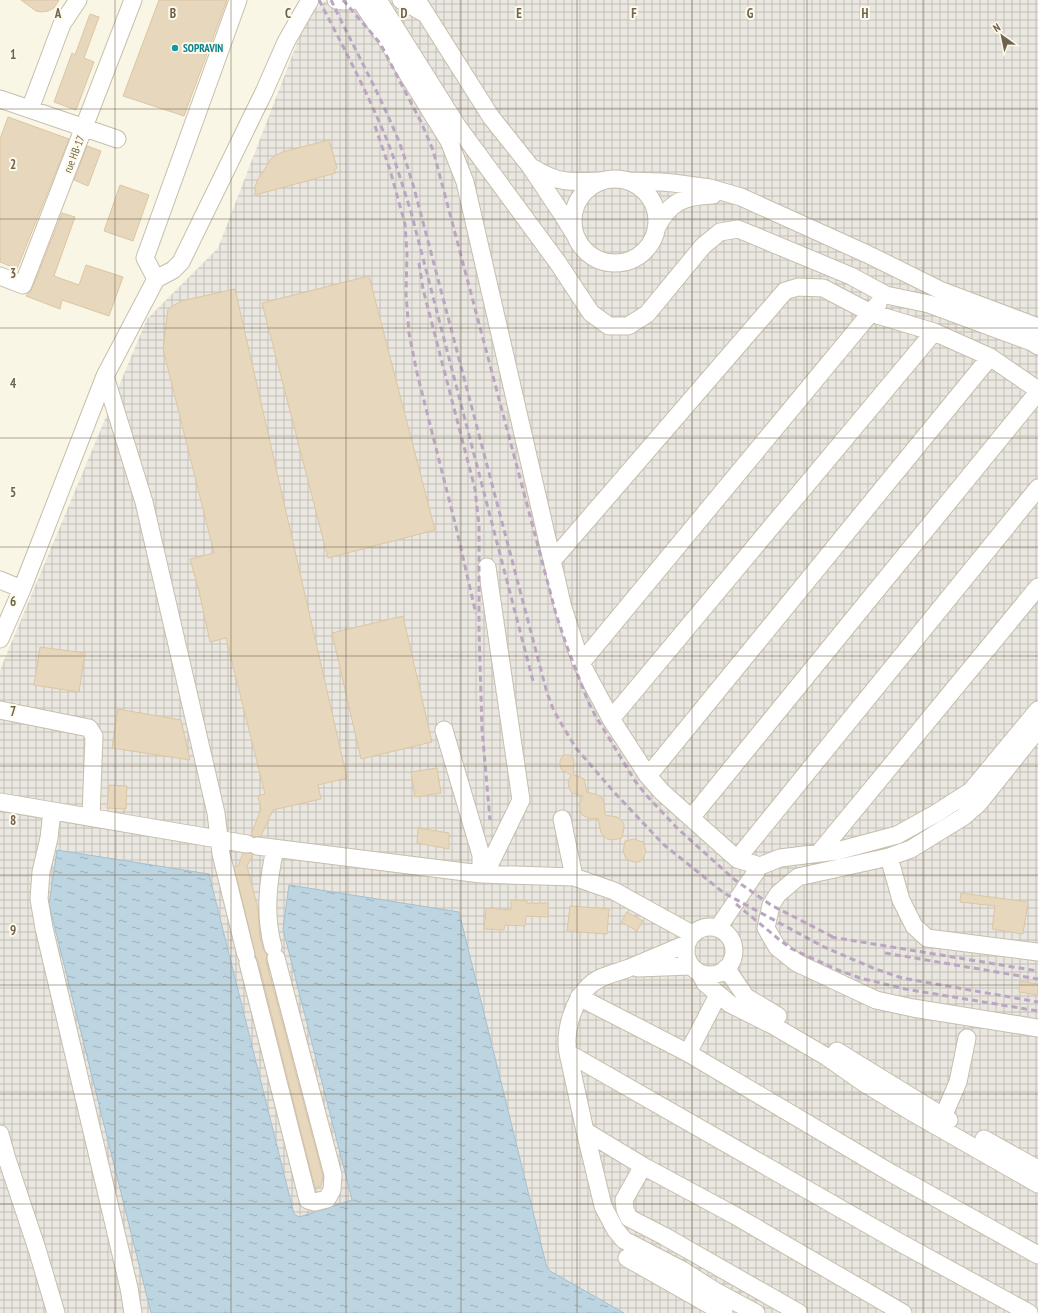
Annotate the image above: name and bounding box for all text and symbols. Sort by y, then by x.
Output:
text: A [54,5,62,22]
text: B [170,5,176,22]
text: C [285,5,291,22]
text: D [401,5,408,22]
text: E [516,5,522,22]
text: F [631,5,637,22]
text: G [747,5,754,22]
text: H [862,5,869,22]
north arrow [982,16,1022,56]
text: N [990,20,1003,35]
place label: SOPRAVIN [183,41,223,55]
marker: SOPRAVIN [170,43,180,53]
text: 1 [10,46,16,63]
street label: rue HB-17 [61,133,88,175]
text: 2 [10,156,16,173]
text: 3 [10,265,16,282]
text: 4 [10,375,17,392]
text: 5 [10,484,16,501]
text: 6 [10,593,16,610]
text: 7 [10,703,16,720]
text: 8 [10,812,16,829]
text: 9 [10,922,16,939]

